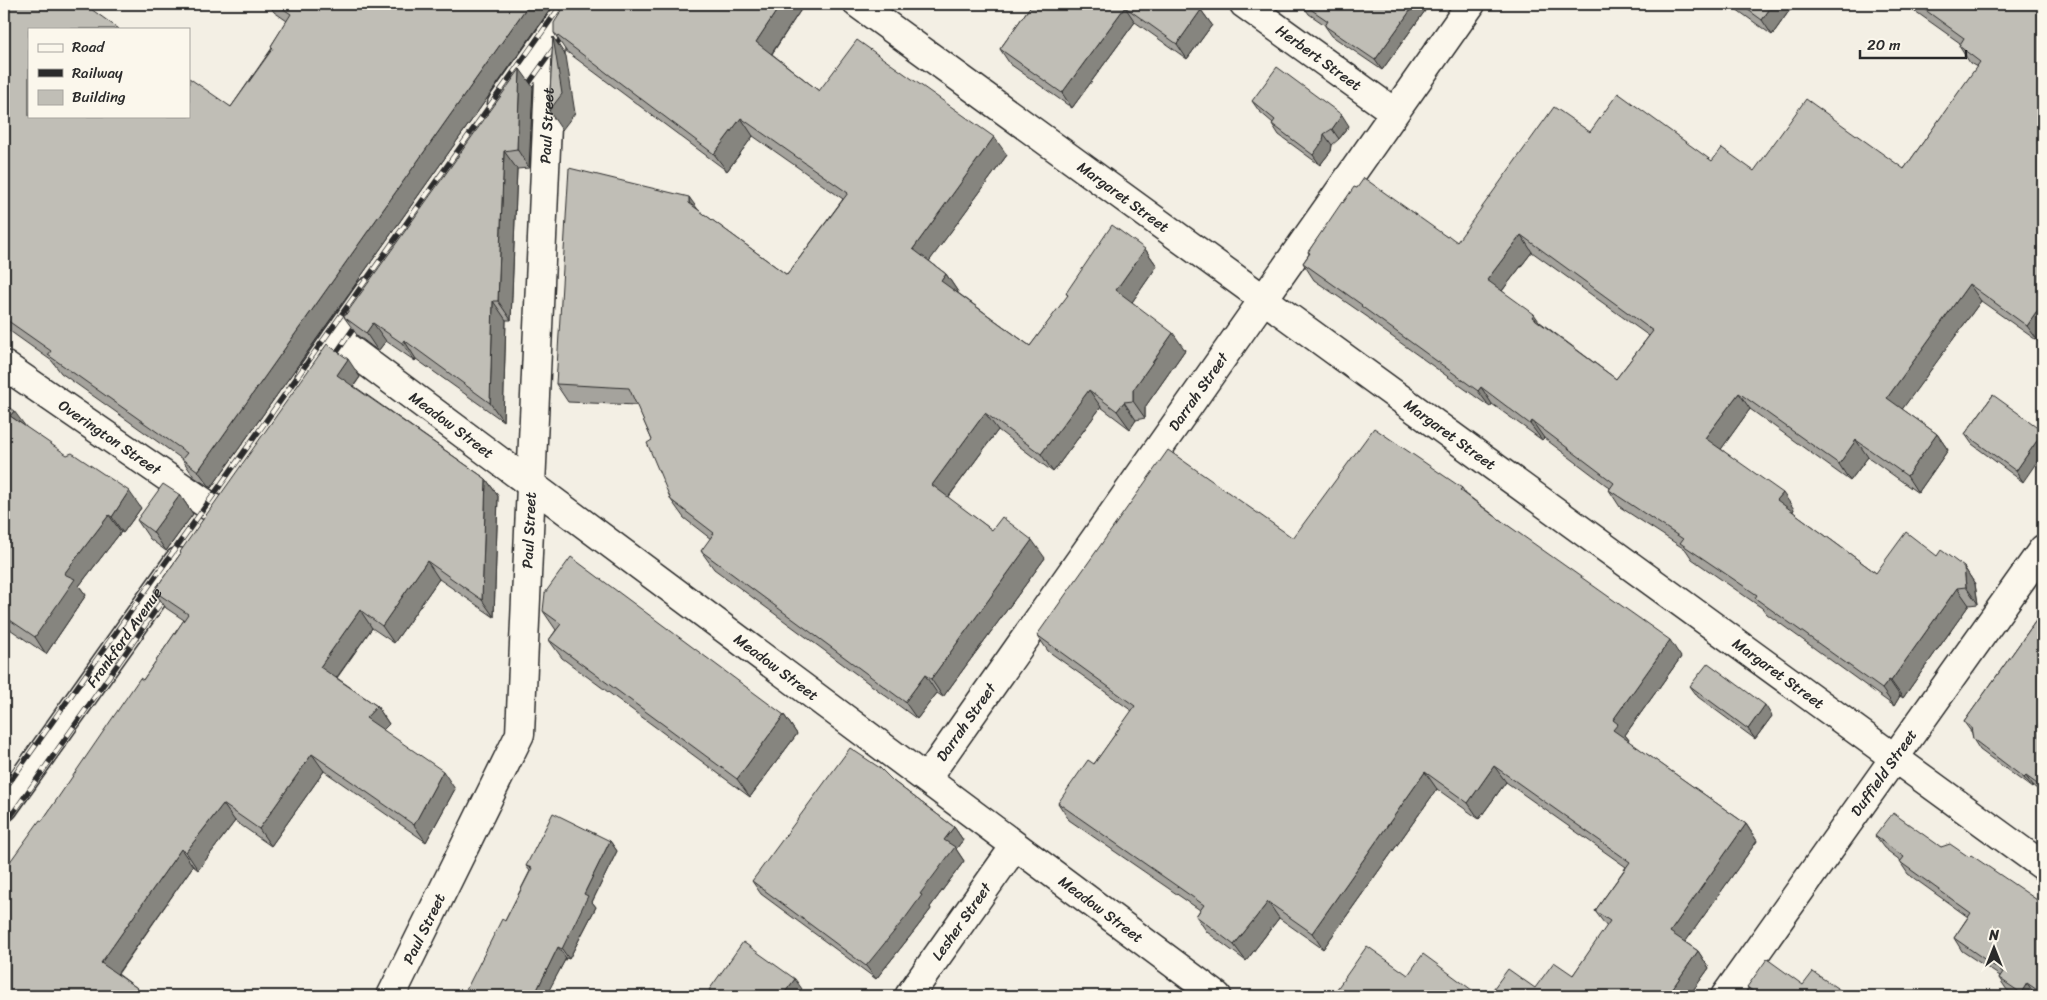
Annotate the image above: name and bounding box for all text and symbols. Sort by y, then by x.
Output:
street label: Herbert Street [1270,18,1368,98]
legend [28,28,190,118]
scale bar [1860,28,1966,60]
text: 20 m [1867,32,1901,58]
text: Road [72,34,105,60]
text: Railway [72,60,123,86]
text: Building [72,84,126,110]
street label: Paul Street [532,86,562,164]
street label: Margaret Street [1072,154,1175,240]
street label: Darrah Street [1162,346,1236,437]
street label: Meadow Street [403,385,500,466]
street label: Margaret Street [1398,392,1502,477]
street label: Overington Street [53,393,167,483]
street label: Paul Street [514,491,544,569]
street label: Frankford Avenue [80,582,169,693]
street label: Meadow Street [728,627,825,708]
street label: Margaret Street [1727,631,1830,716]
street label: Darrah Street [929,677,1004,767]
street label: Duffield Street [1844,723,1924,822]
street label: Meadow Street [1053,869,1149,950]
street label: Lesher Street [925,877,999,966]
street label: Paul Street [396,888,453,969]
north arrow [1970,922,2020,972]
text: N [1988,923,1999,948]

